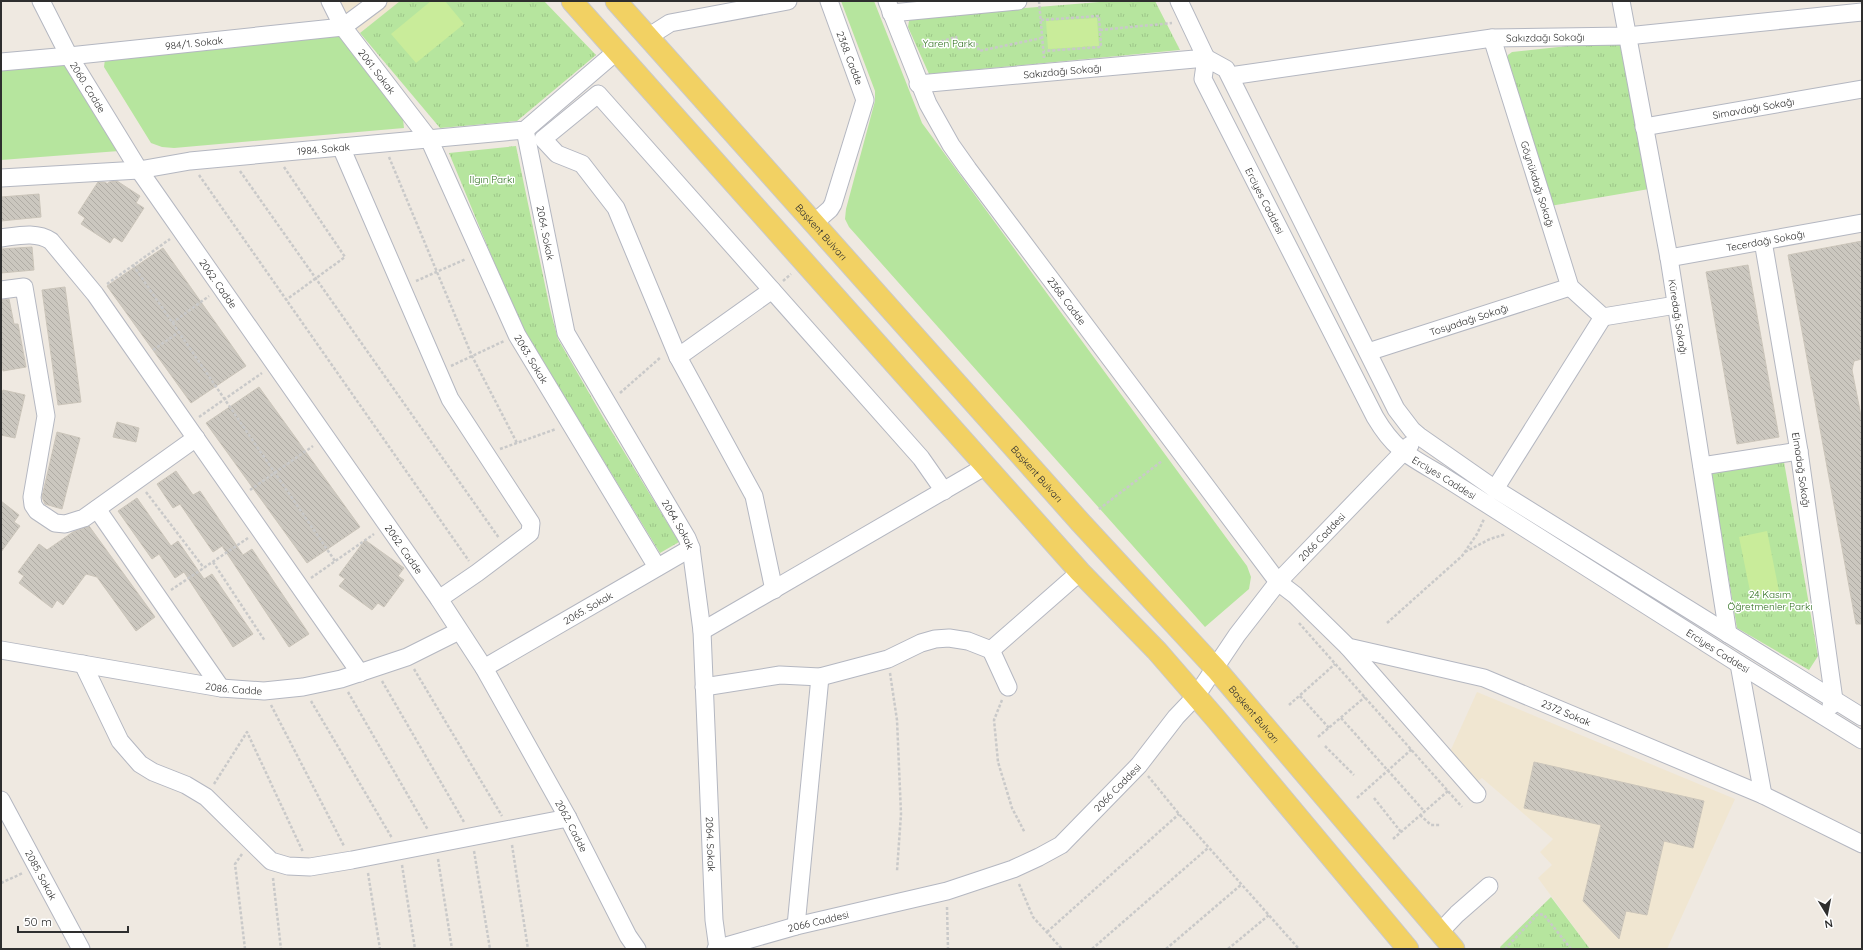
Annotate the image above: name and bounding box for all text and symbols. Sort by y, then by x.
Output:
street label: 2368. Cadde [833,29,866,87]
street label: Sakızdağı Sokağı [1506,31,1585,45]
street label: 984/1. Sokak [164,34,224,53]
park label: Yaren Parkı [923,37,975,50]
street label: 2061. Sokak [355,46,398,97]
street label: 2060. Cadde [67,59,108,115]
street label: Sakızdağı Sokağı [1023,61,1102,81]
street label: Simavdağı Sokağı [1712,95,1795,122]
street label: Göynükdağı Sokağı [1518,139,1557,229]
street label: 1984. Sokak [297,140,350,158]
street label: Erciyes Caddesi [1242,166,1287,236]
park label: Ilgın Parkı [470,173,514,186]
street label: Başkent Bulvarı [792,201,850,263]
street label: 2064. Sokak [533,205,557,261]
street label: Tecerdağı Sokağı [1725,228,1806,255]
street label: 2062. Cadde [196,257,240,311]
street label: 2368. Cadde [1044,275,1089,328]
street label: Küredağı Sokağı [1665,278,1690,356]
street label: Tosyadağı Sokağı [1428,301,1510,339]
street label: 2063. Sokak [511,332,551,386]
street label: Elmadağ Sokağı [1789,431,1813,508]
street label: Başkent Bulvarı [1008,443,1065,505]
street label: Erciyes Caddesi [1409,453,1478,502]
street label: 2064. Sokak [659,497,697,551]
street label: 2066 Caddesi [1296,510,1348,564]
street label: 2062. Cadde [382,522,426,577]
park label: 24 Kasım Öğretmenler Parkı [1728,588,1812,613]
street label: 2065. Sokak [561,589,615,628]
street label: Erciyes Caddesi [1684,626,1752,676]
street label: 2086. Cadde [204,679,263,698]
street label: Başkent Bulvarı [1226,683,1282,746]
street label: 2372 Sokak [1539,697,1593,729]
street label: 2066 Caddesi [1091,761,1144,815]
street label: 2062. Cadde [552,798,590,855]
street label: 2064. Sokak [703,816,718,872]
street label: 2085. Sokak [22,848,60,902]
north arrow [1807,894,1847,934]
scale bar [18,908,128,934]
street label: 2066 Caddesi [786,908,850,935]
text: 50 m [24,914,52,929]
text: N [1824,916,1834,931]

